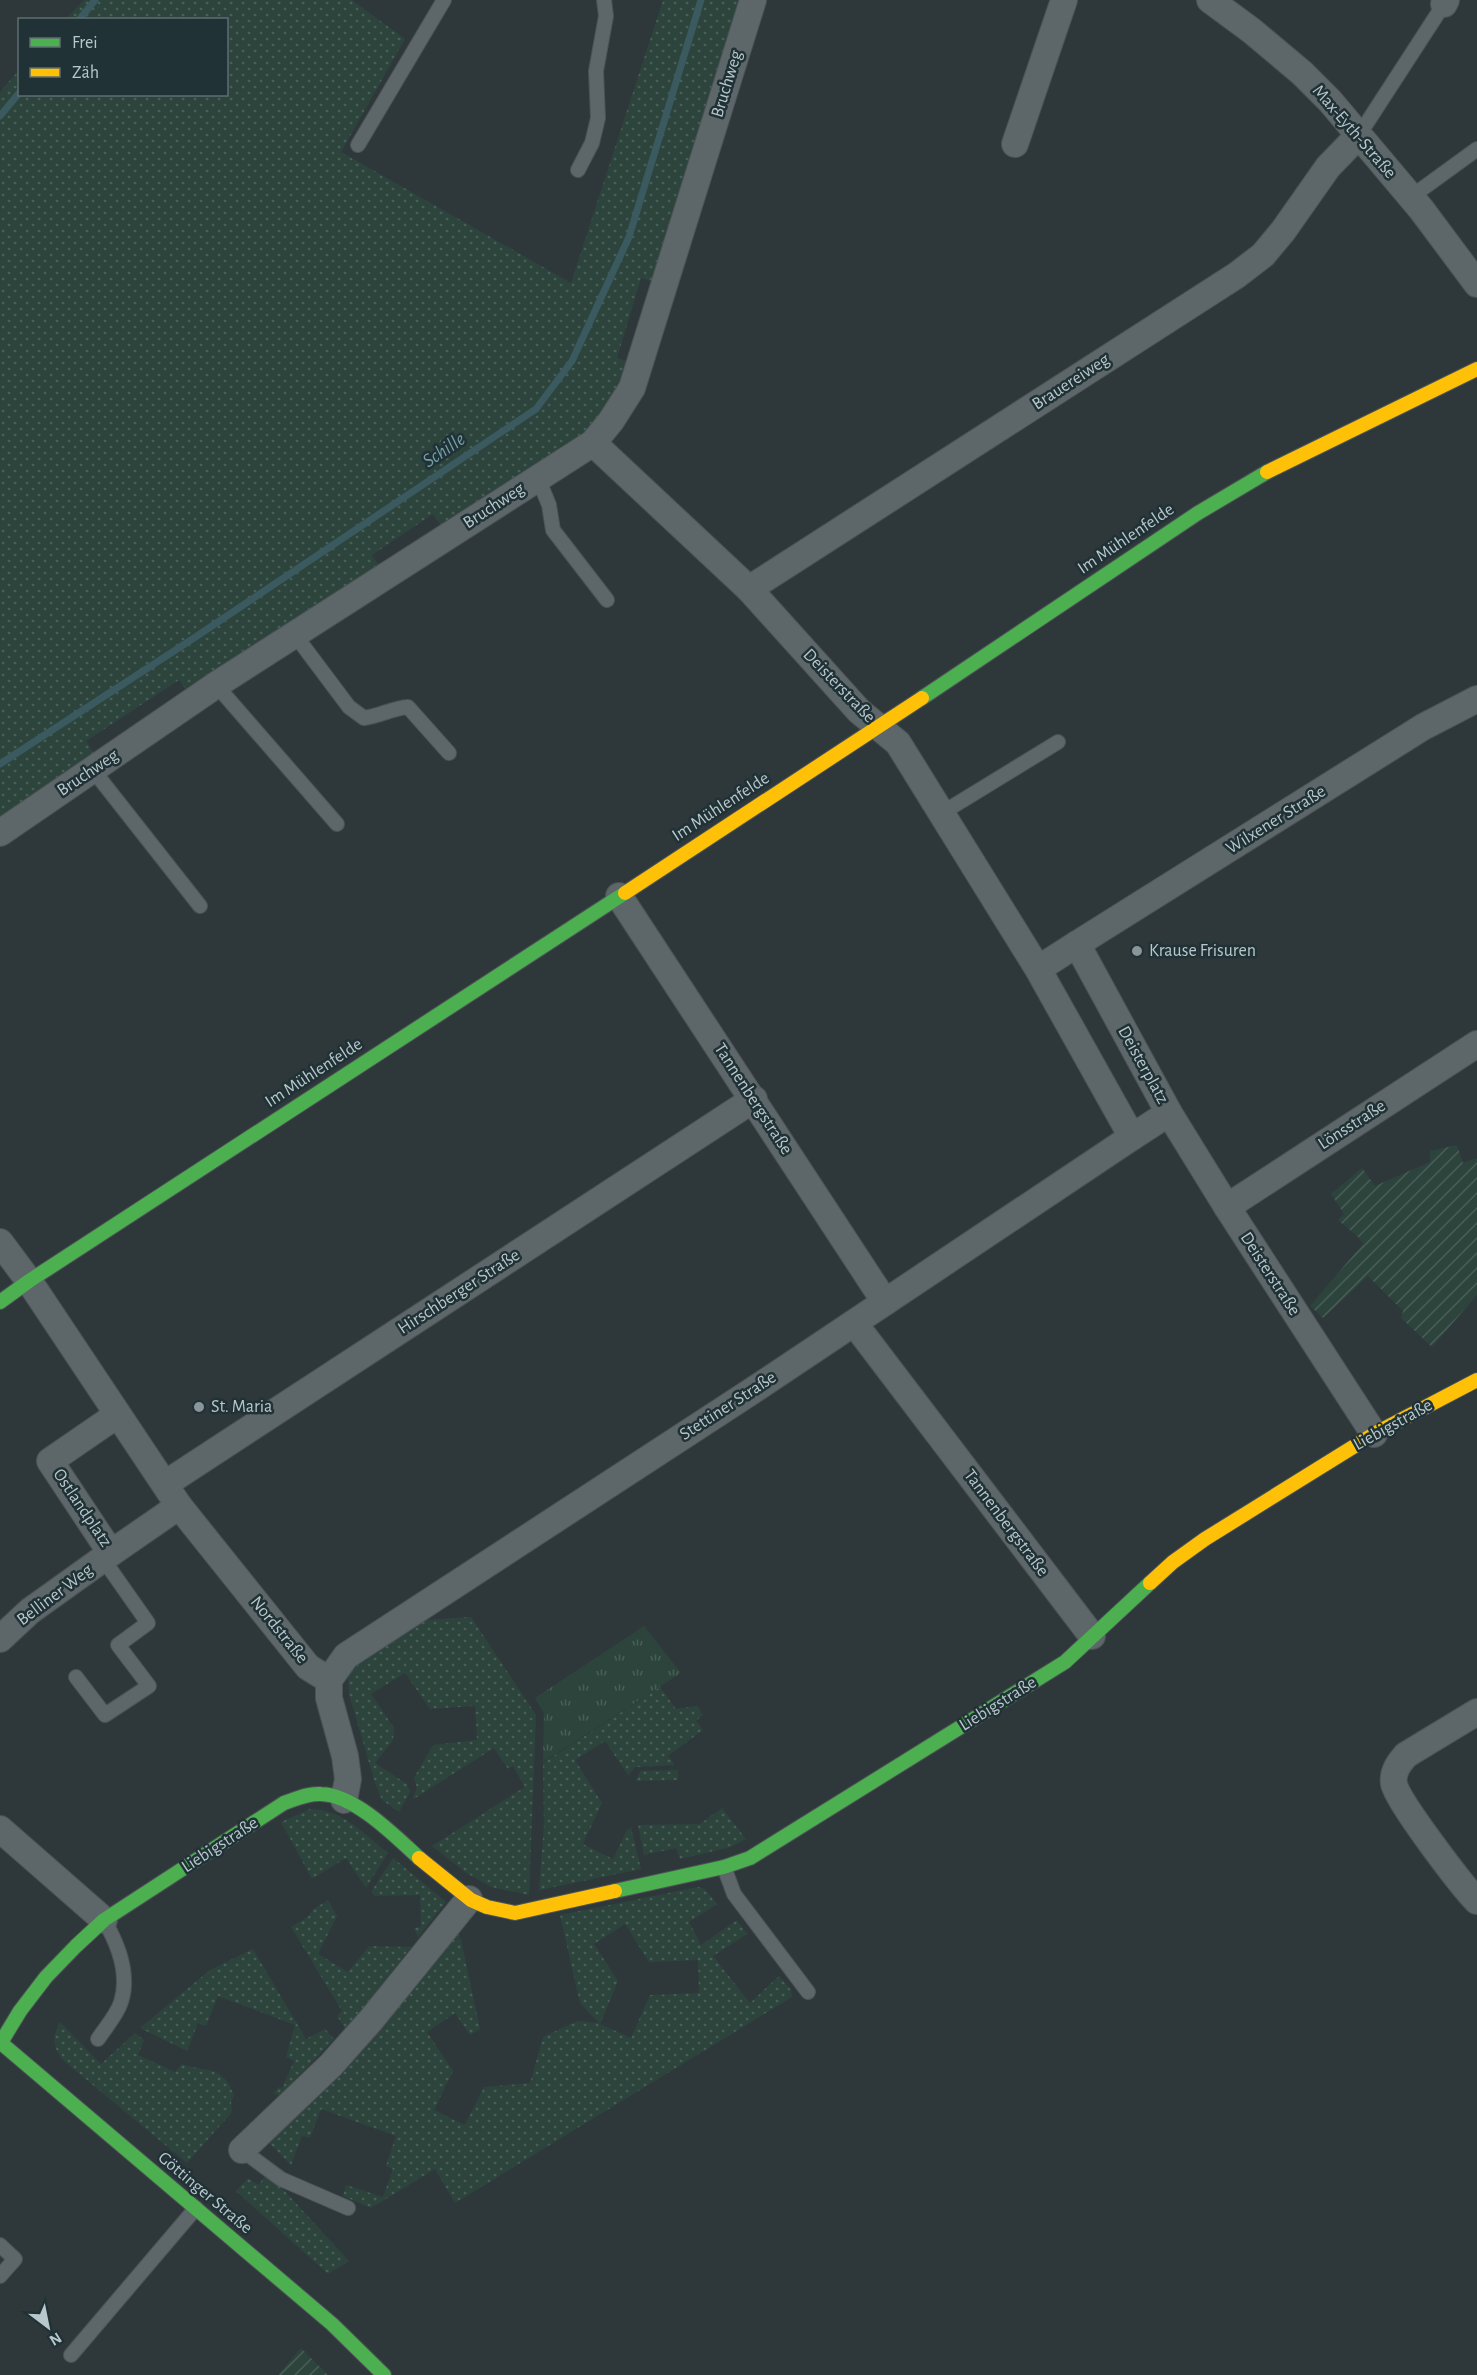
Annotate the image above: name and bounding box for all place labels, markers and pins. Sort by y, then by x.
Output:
place label: Krause Frisuren [1149,942,1256,960]
marker: Krause Frisuren [1130,944,1144,958]
place label: St. Maria [211,1398,272,1416]
marker: St. Maria [192,1400,206,1414]

